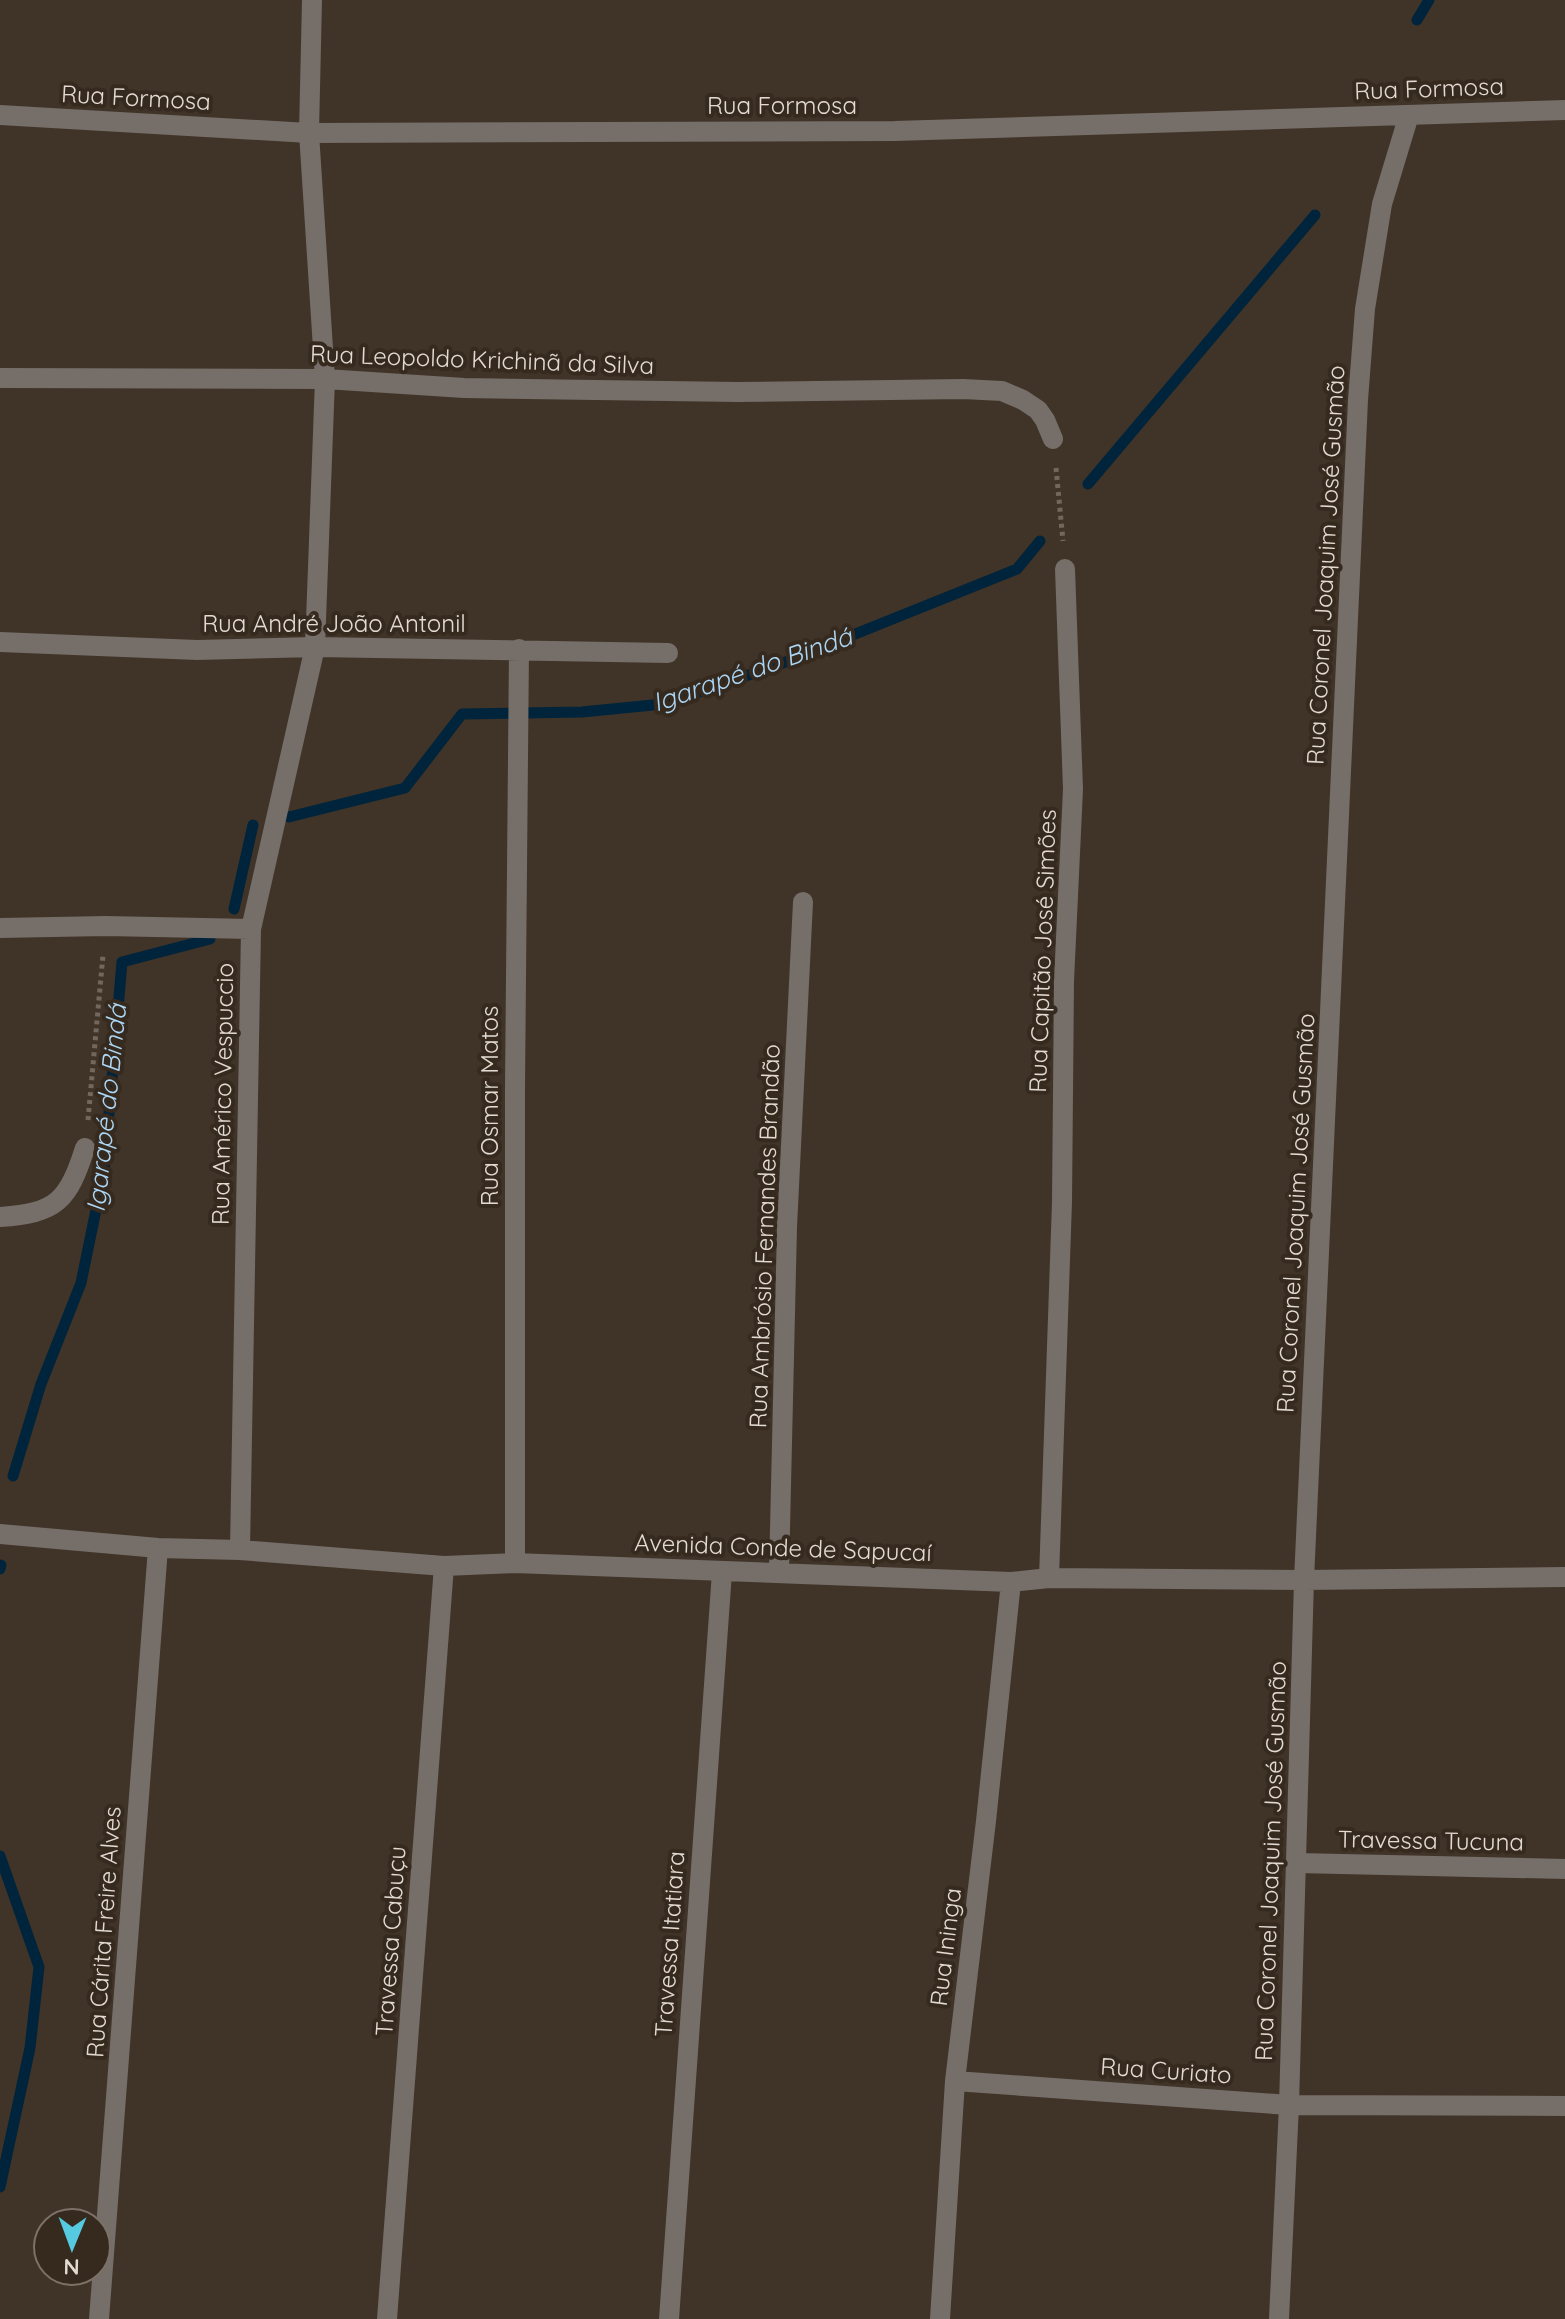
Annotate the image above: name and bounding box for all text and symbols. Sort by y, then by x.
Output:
street label: Rua Formosa [1354,70,1504,106]
street label: Rua Formosa [60,78,212,116]
street label: Rua Formosa [707,90,857,120]
street label: Rua Leopoldo Krichinã da Silva [309,338,655,380]
street label: Rua Coronel Joaquim José Gusmão [1300,364,1350,766]
street label: Rua André João Antonil [202,608,466,638]
water label: Igarapé do Bindá [648,619,857,719]
street label: Rua Capitão José Simões [1022,809,1062,1093]
street label: Rua Américo Vespuccio [205,963,239,1225]
water label: Igarapé do Bindá [79,1001,133,1214]
street label: Rua Osmar Matos [474,1006,504,1206]
street label: Rua Coronel Joaquim José Gusmão [1270,1012,1320,1414]
street label: Rua Ambrósio Fernandes Brandão [742,1043,786,1429]
street label: Avenida Conde de Sapucaí [634,1527,933,1567]
street label: Rua Coronel Joaquim José Gusmão [1248,1661,1292,2061]
street label: Rua Cárita Freire Alves [79,1805,127,2059]
street label: Travessa Tucuna [1338,1823,1524,1857]
street label: Travessa Cabuçu [368,1845,412,2037]
street label: Travessa Itatiara [648,1850,690,2038]
street label: Rua Ininga [923,1886,967,2008]
street label: Rua Curiato [1099,2050,1233,2090]
north arrow [32,2207,112,2287]
text: N [63,2253,80,2281]

